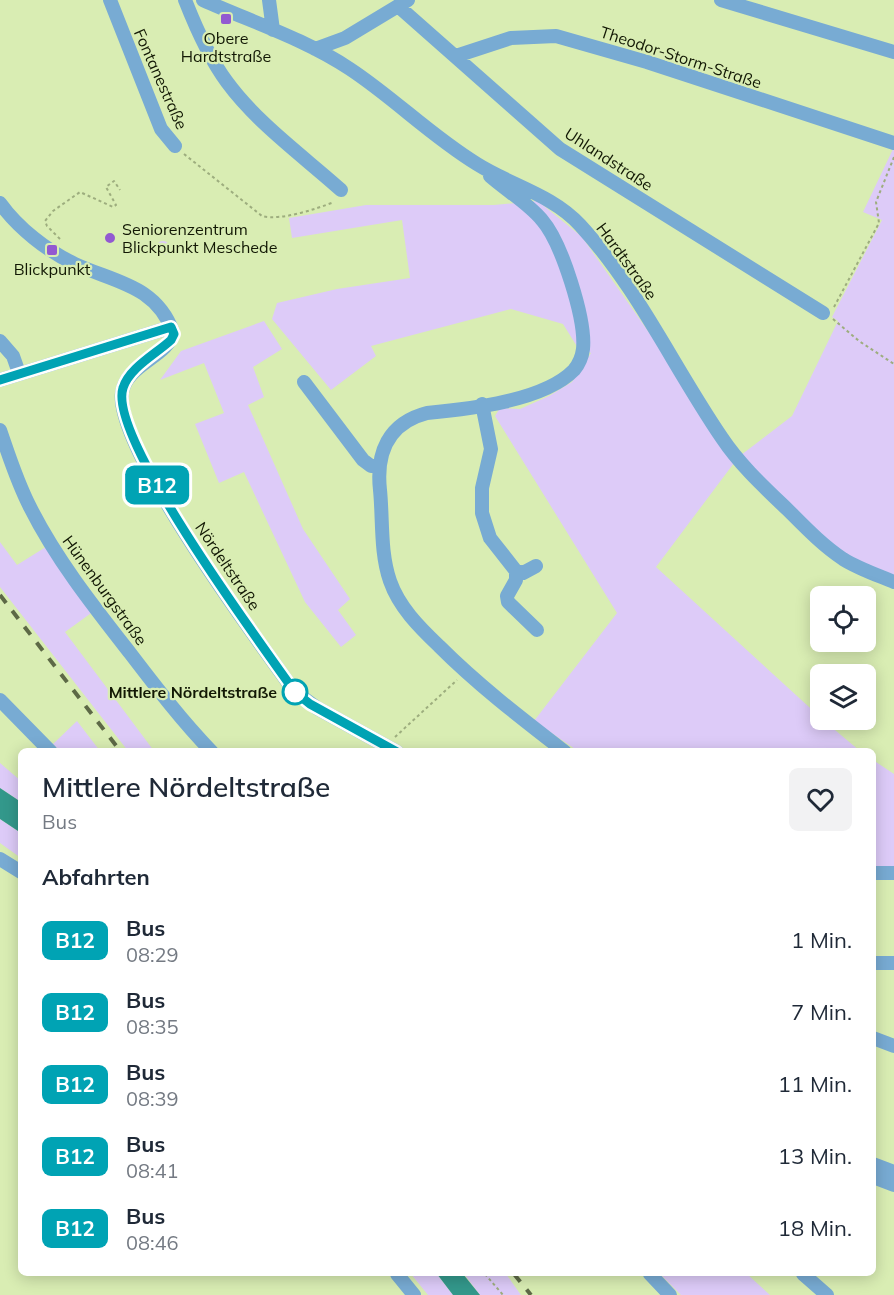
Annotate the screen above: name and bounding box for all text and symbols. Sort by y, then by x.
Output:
marker: Obere Hardtstraße [219,12,233,26]
street label: Theodor-Storm-Straße [598,21,764,93]
street label: Fontanestraße [130,26,192,132]
place label: Obere Hardtstraße [181,28,271,66]
street label: Uhlandstraße [561,123,657,195]
place label: Seniorenzentrum Blickpunkt Meschede [122,219,277,257]
street label: Hardtstraße [592,219,662,303]
marker: Seniorenzentrum Blickpunkt Meschede [103,231,117,245]
marker: Blickpunkt [45,243,59,257]
place label: Blickpunkt [14,259,91,279]
line badge: B12 [122,466,192,504]
text: B12 [137,472,177,498]
street label: Nördeltstraße [191,518,265,614]
street label: Hünenburgstraße [58,531,152,649]
map controls [810,586,876,730]
button: locate [810,586,876,652]
button: layers [810,664,876,730]
marker: Mittlere Nördeltstraße [282,679,308,705]
place label: Mittlere Nördeltstraße [109,682,277,702]
button: heart [789,768,852,831]
text: Mittlere Nördeltstraße [42,769,330,804]
text: Bus [42,809,77,834]
text: Abfahrten [42,863,150,891]
text: Bus [126,914,165,942]
text: 1 Min. [791,926,852,954]
text: B12 [55,927,95,953]
text: 08:29 [126,942,179,967]
text: Bus [126,986,165,1014]
text: 7 Min. [791,998,852,1026]
text: B12 [55,999,95,1025]
text: 08:35 [126,1014,179,1039]
text: Bus [126,1058,165,1086]
text: 11 Min. [778,1070,852,1098]
text: B12 [55,1071,95,1097]
text: 08:39 [126,1086,179,1111]
text: Bus [126,1130,165,1158]
text: 13 Min. [778,1142,852,1170]
text: B12 [55,1143,95,1169]
text: 08:41 [126,1158,179,1183]
text: Bus [126,1202,165,1230]
text: 18 Min. [778,1214,852,1242]
text: B12 [55,1215,95,1241]
text: 08:46 [126,1230,179,1255]

